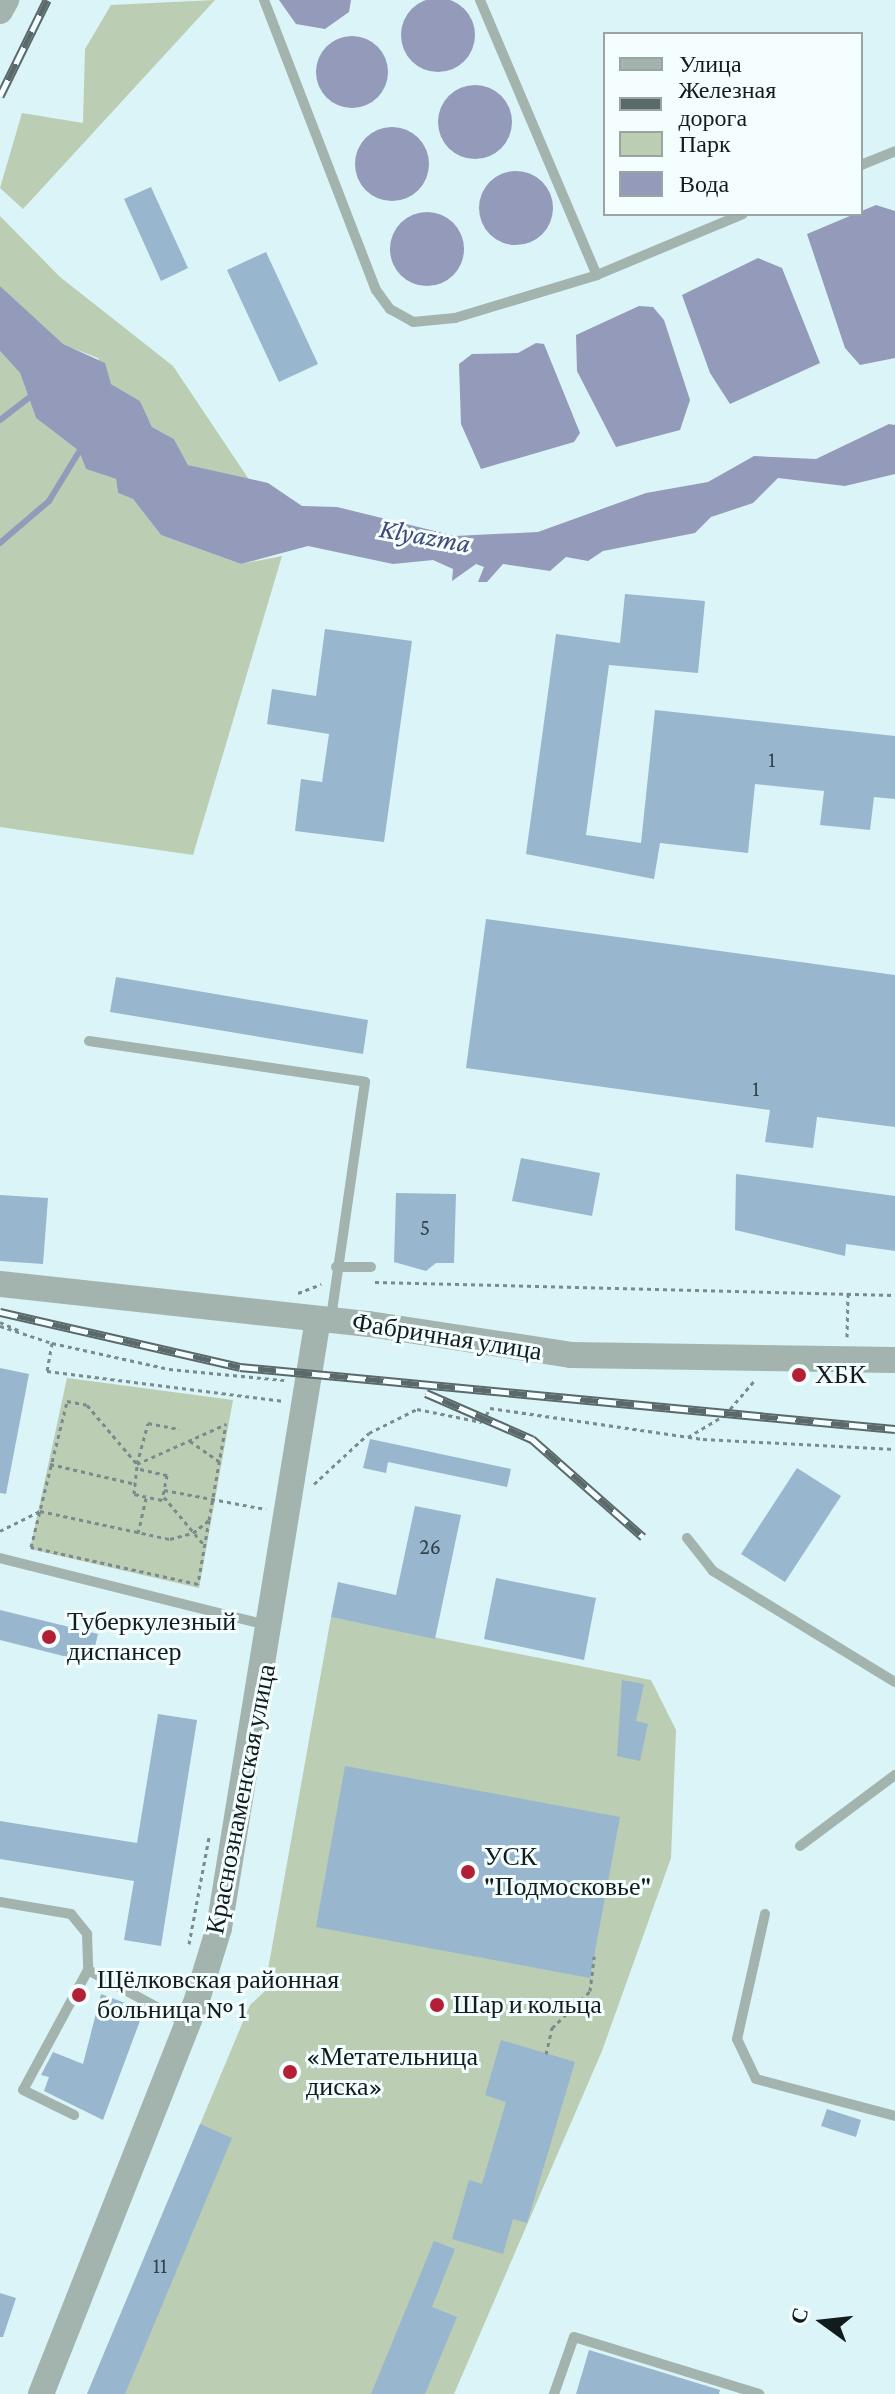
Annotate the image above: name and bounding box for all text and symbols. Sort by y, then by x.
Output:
legend [603,32,863,216]
text: Улица [679,50,742,77]
text: Железная дорога [678,76,776,131]
text: Парк [679,130,731,157]
text: Вода [679,170,729,197]
water label: Klyazma [377,511,473,561]
house number: 1 [768,747,776,773]
house number: 1 [752,1076,760,1102]
house number: 5 [420,1215,430,1241]
street label: Фабричная улица [350,1307,544,1367]
place label: ХБК [815,1359,866,1391]
marker: ХБК [790,1366,808,1384]
house number: 26 [419,1534,441,1560]
place label: Туберкулезный диспансер [67,1606,236,1668]
marker: Туберкулезный диспансер [38,1626,60,1648]
street label: Краснознаменская улица [200,1661,282,1937]
place label: УСК "Подмосковье" [484,1841,651,1902]
marker: УСК "Подмосковье" [459,1863,477,1881]
place label: Щёлковская районная больница № 1 [97,1964,339,2026]
marker: Щёлковская районная больница № 1 [68,1984,90,2006]
place label: Шар и кольца [453,1989,602,2021]
marker: Шар и кольца [428,1996,446,2014]
place label: «Метательница диска» [306,2041,478,2102]
marker: «Метательница диска» [281,2063,299,2081]
house number: 11 [153,2253,167,2279]
north arrow [783,2282,863,2362]
text: С [785,2305,813,2327]

